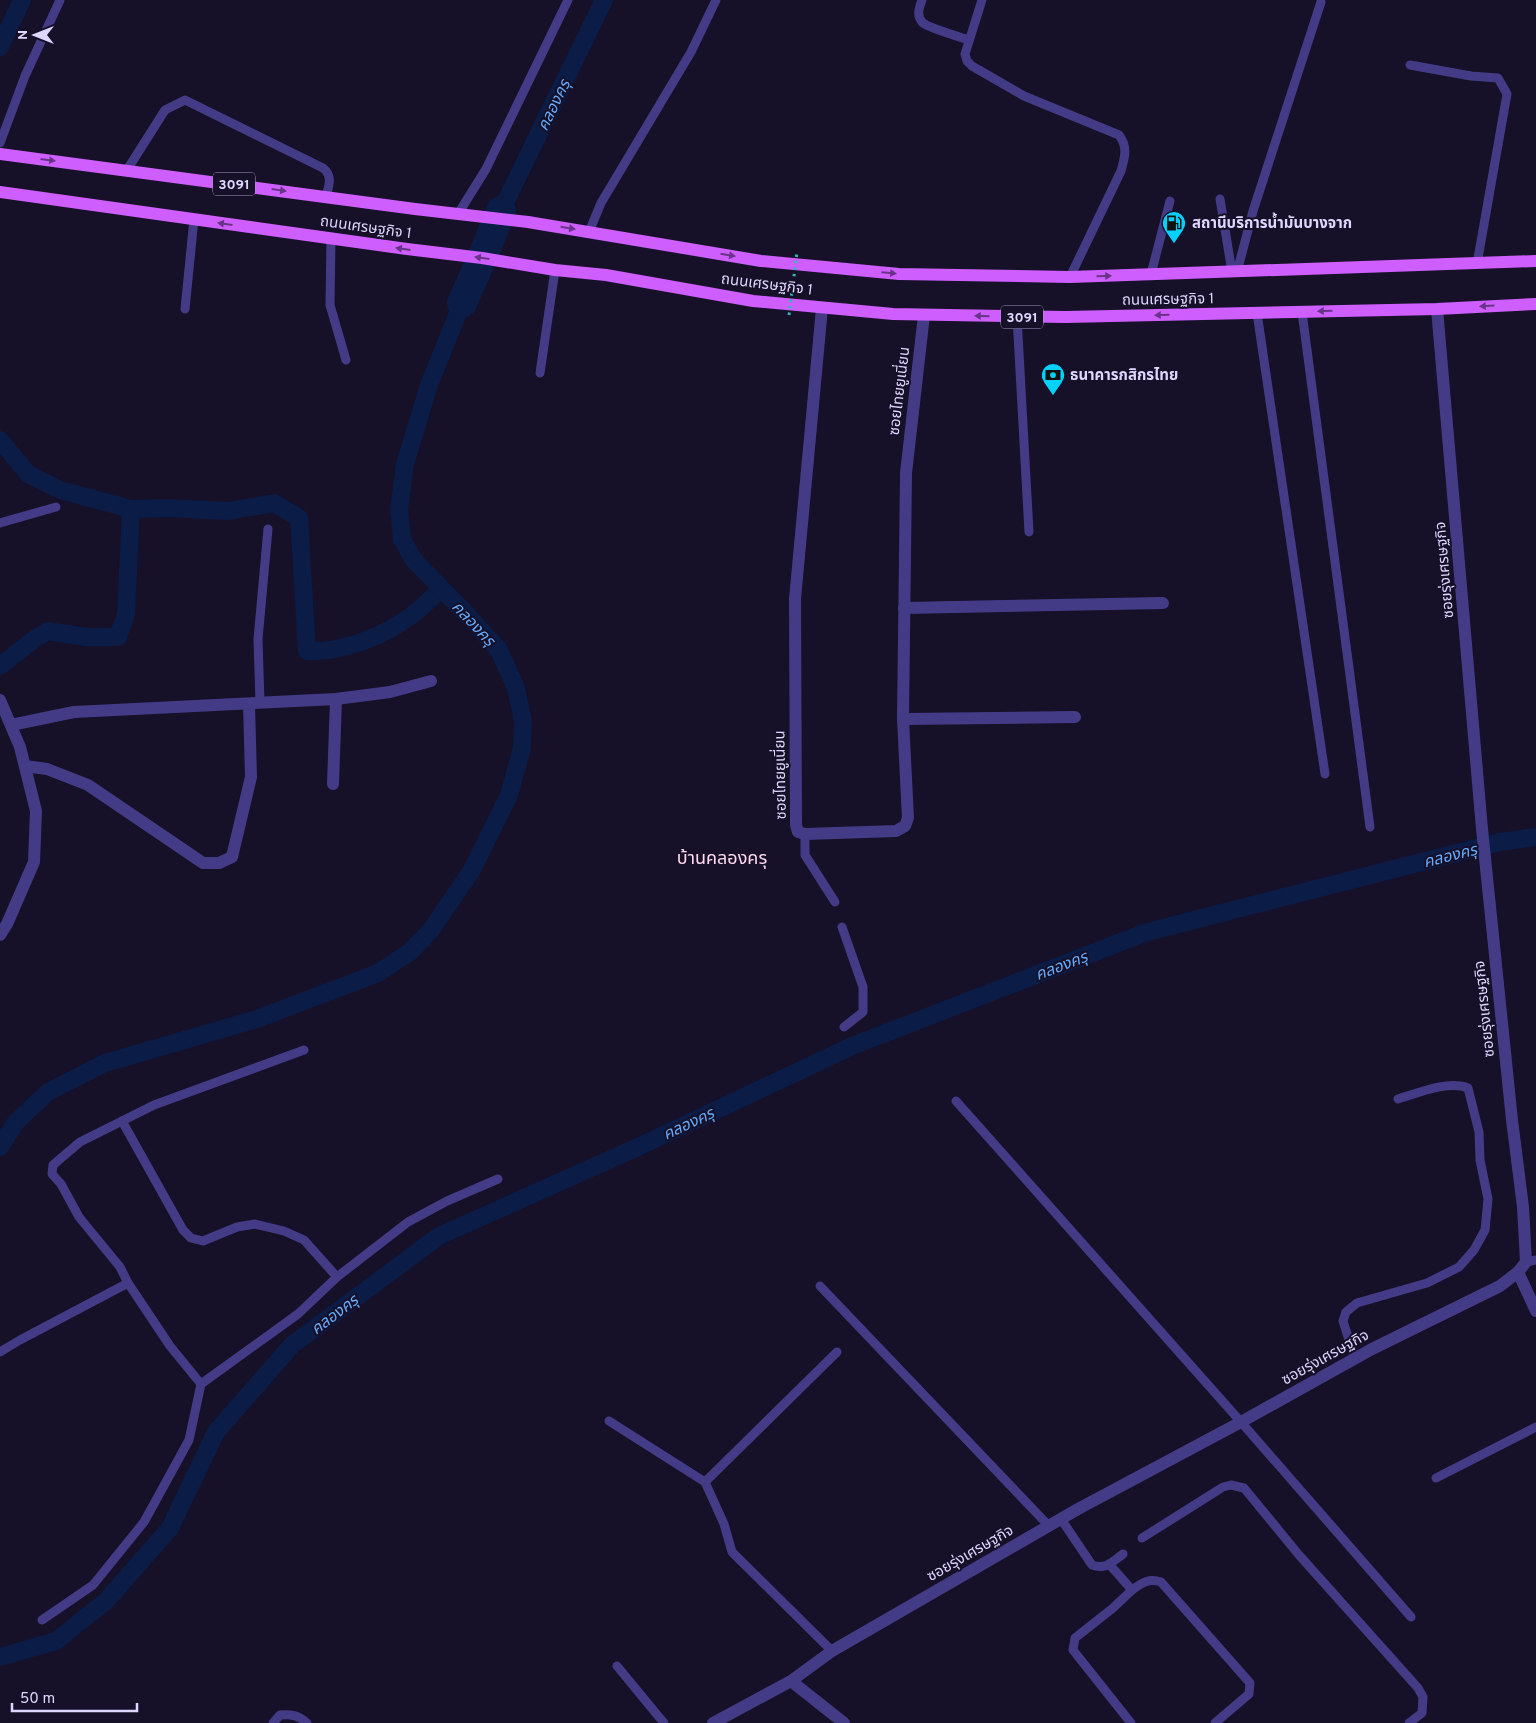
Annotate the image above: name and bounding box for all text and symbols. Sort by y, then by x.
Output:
north arrow [10,10,60,60]
text: N [15,30,32,40]
water label: คลองครุ [534,76,576,135]
one-way arrow [41,156,57,164]
road number: 3091 [213,172,255,195]
one-way arrow [271,186,287,194]
fuel station icon: สถานีบริการน้ำมันบางจาก [1161,210,1187,244]
place label: สถานีบริการน้ำมันบางจาก [1192,212,1352,234]
street label: ถนนเศรษฐกิจ 1 [319,213,413,244]
one-way arrow [217,220,233,228]
one-way arrow [560,225,576,233]
one-way arrow [395,245,411,253]
one-way arrow [720,252,736,260]
one-way arrow [473,254,489,262]
one-way arrow [882,269,898,277]
street label: ถนนเศรษฐกิจ 1 [720,270,814,301]
one-way arrow [1097,271,1113,279]
street label: ถนนเศรษฐกิจ 1 [1122,290,1214,311]
one-way arrow [1479,303,1495,311]
road number: 3091 [1001,306,1043,328]
one-way arrow [1317,307,1333,315]
one-way arrow [1154,311,1170,319]
one-way arrow [974,312,990,320]
street label: ซอยไทยยูเนี่ยน [883,345,915,437]
bank icon: ธนาคารกสิกรไทย [1040,362,1066,396]
place label: ธนาคารกสิกรไทย [1070,367,1178,386]
street label: ซอยรุ่งเศรษฐกิจ [1431,521,1459,619]
water label: คลองครุ [447,598,499,652]
street label: ซอยไทยยูเนี่ยน [768,730,792,820]
water label: คลองครุ [1422,840,1480,873]
district label: บ้านคลองครุ [677,848,767,871]
water label: คลองครุ [1033,947,1092,986]
street label: ซอยรุ่งเศรษฐกิจ [1470,960,1500,1058]
water label: คลองครุ [660,1104,719,1145]
water label: คลองครุ [307,1291,364,1340]
street label: ซอยรุ่งเศรษฐกิจ [1278,1326,1373,1390]
street label: ซอยรุ่งเศรษฐกิจ [923,1521,1018,1587]
scale bar [12,1680,138,1712]
text: 50 m [20,1690,55,1709]

